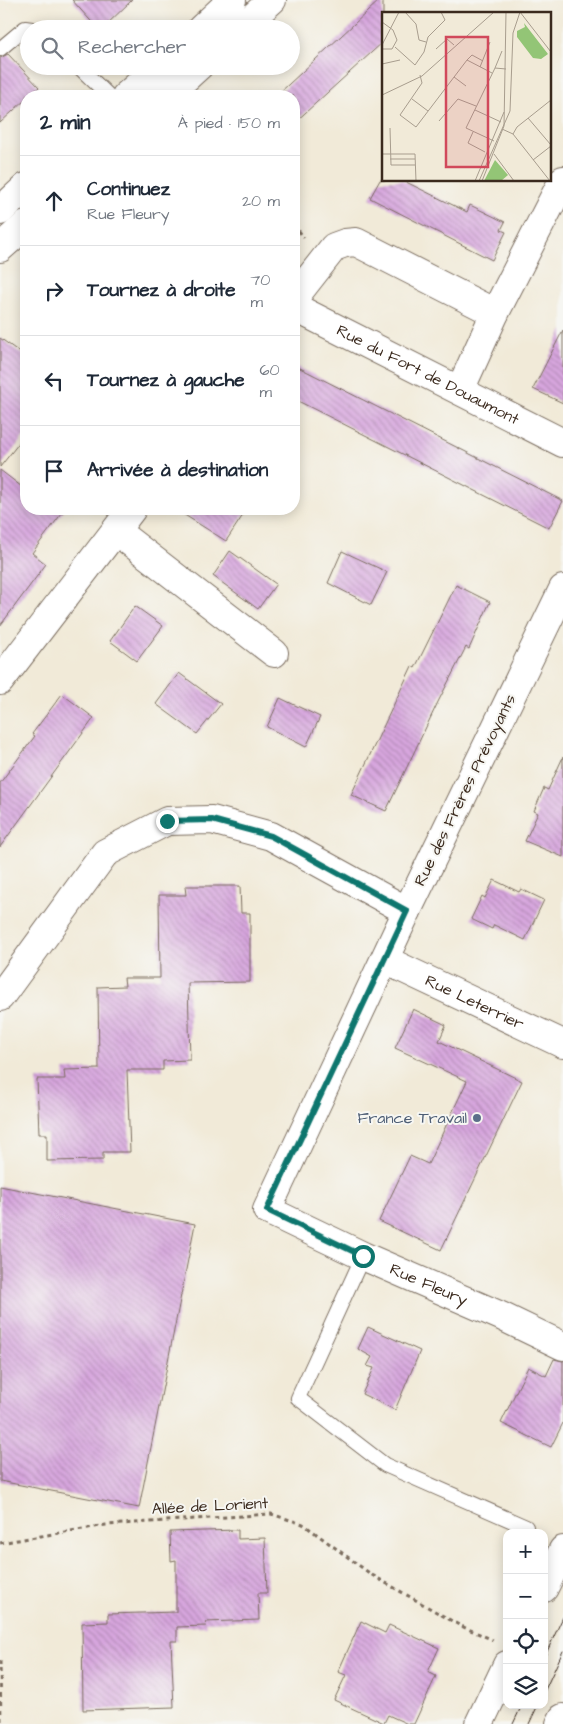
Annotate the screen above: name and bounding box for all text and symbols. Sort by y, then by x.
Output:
inset map [382,12,550,181]
search box [20,20,300,75]
icon: search [38,34,66,62]
text: Rechercher [78,34,186,61]
text: 2 min [40,108,90,137]
text: À pied · 150 m [178,112,280,134]
text: Continuez [87,176,170,203]
icon: ahead [40,187,68,215]
text: 20 m [242,190,280,212]
text: Rue Fleury [87,203,170,225]
text: 70 m [250,269,270,313]
icon: right [40,277,68,305]
text: Tournez à droite [87,277,235,304]
street label: Rue du Fort de Douaumont [333,319,523,430]
text: 60 m [260,359,280,403]
icon: left [40,367,68,395]
text: Tournez à gauche [87,367,245,394]
icon: arrive [40,457,68,485]
text: Arrivée à destination [87,457,268,484]
street label: Rue des Frères Prévoyants [409,690,522,890]
route end [156,810,179,833]
street label: Rue Leterrier [421,969,528,1035]
place label: France Travail [357,1107,467,1129]
marker: France Travail [471,1112,483,1124]
route start [352,1245,375,1268]
street label: Rue Fleury [386,1258,471,1312]
street label: Allée de Lorient [151,1492,269,1520]
map controls [503,1529,548,1709]
button: + [503,1529,548,1574]
button: − [503,1574,548,1619]
button: locate [503,1619,548,1664]
button: layers [503,1664,548,1709]

